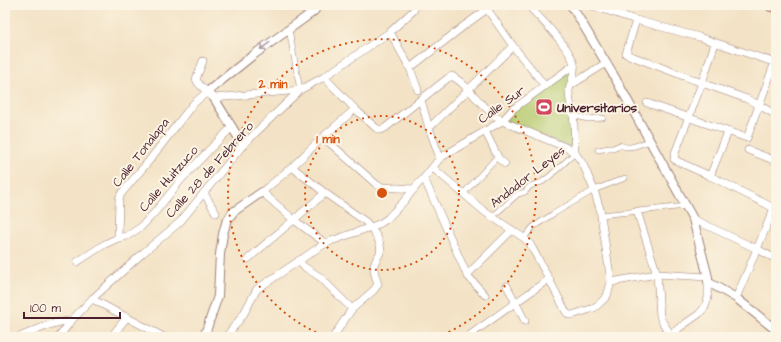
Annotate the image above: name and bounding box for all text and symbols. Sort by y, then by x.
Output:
one-way arrow [260,42,271,50]
text: 2 min [258,76,287,93]
street label: Calle Sur [474,82,529,128]
sports icon: Universitarios [534,97,554,117]
place label: Universitarios [556,99,638,117]
street label: Calle Tonalapa [108,114,174,191]
street label: Calle 28 de Febrero [162,117,258,222]
text: 1 min [316,131,340,148]
street label: Calle Huitzuco [135,141,203,216]
street label: Andador Leyes [486,141,570,213]
centre of rings [375,186,389,200]
scale bar [24,294,120,320]
text: 100 m [30,300,61,317]

